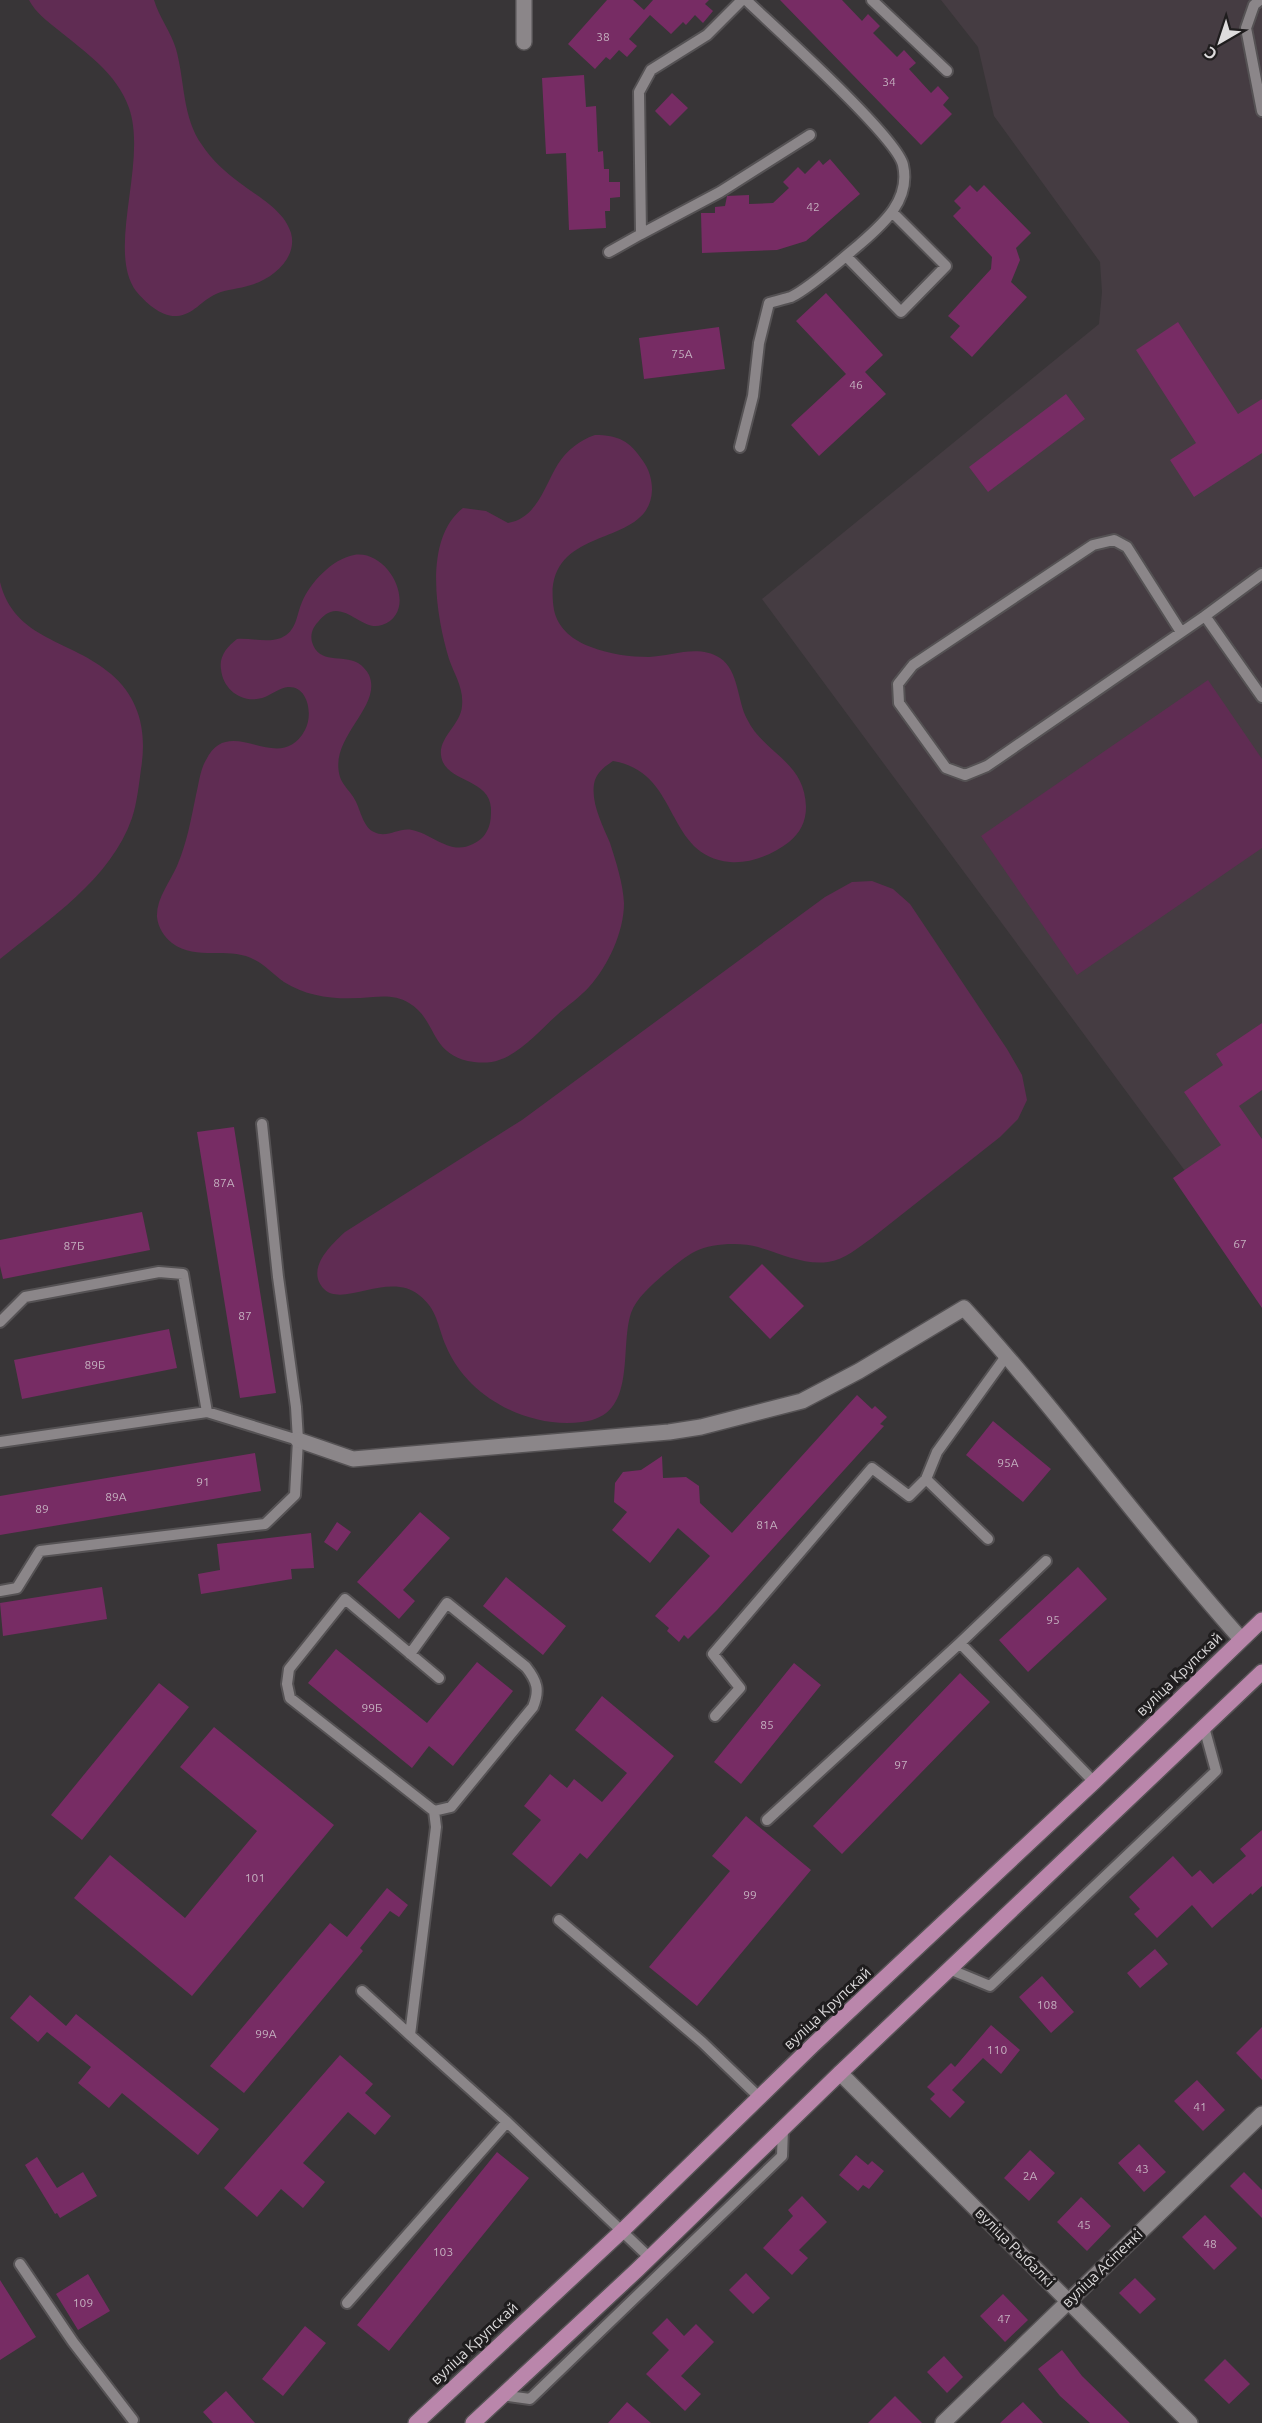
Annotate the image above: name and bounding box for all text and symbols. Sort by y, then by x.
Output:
north arrow [1190,12,1250,72]
house number: 38 [596,30,610,43]
text: С [1201,43,1220,64]
house number: 34 [882,75,896,88]
house number: 42 [806,200,820,213]
house number: 75А [671,347,693,360]
house number: 46 [849,378,863,391]
house number: 87А [213,1176,235,1189]
house number: 67 [1233,1237,1247,1250]
house number: 87Б [64,1239,84,1252]
house number: 87 [238,1309,252,1322]
house number: 89Б [85,1358,105,1371]
house number: 95А [997,1456,1019,1469]
house number: 91 [196,1475,210,1488]
house number: 89А [105,1490,127,1503]
house number: 89 [35,1502,49,1515]
house number: 81А [756,1518,778,1531]
house number: 95 [1046,1613,1060,1626]
street label: вуліца Крупскай [1133,1629,1225,1719]
house number: 99Б [362,1701,382,1714]
house number: 85 [760,1718,774,1731]
house number: 97 [894,1758,908,1771]
house number: 101 [245,1871,265,1884]
house number: 99 [743,1888,757,1901]
street label: вуліца Крупскай [780,1963,874,2053]
house number: 108 [1037,1998,1057,2011]
house number: 99А [255,2027,277,2040]
house number: 110 [987,2043,1007,2056]
house number: 41 [1193,2100,1207,2113]
house number: 43 [1135,2162,1149,2175]
house number: 2А [1023,2169,1037,2182]
street label: вуліца Рыбалкі [972,2204,1058,2290]
house number: 45 [1077,2218,1091,2231]
street label: вуліца Асіпенкі [1058,2225,1146,2311]
house number: 48 [1203,2237,1217,2250]
house number: 103 [433,2245,453,2258]
house number: 109 [73,2296,93,2309]
street label: вуліца Крупскай [427,2298,521,2388]
house number: 47 [997,2312,1011,2325]

